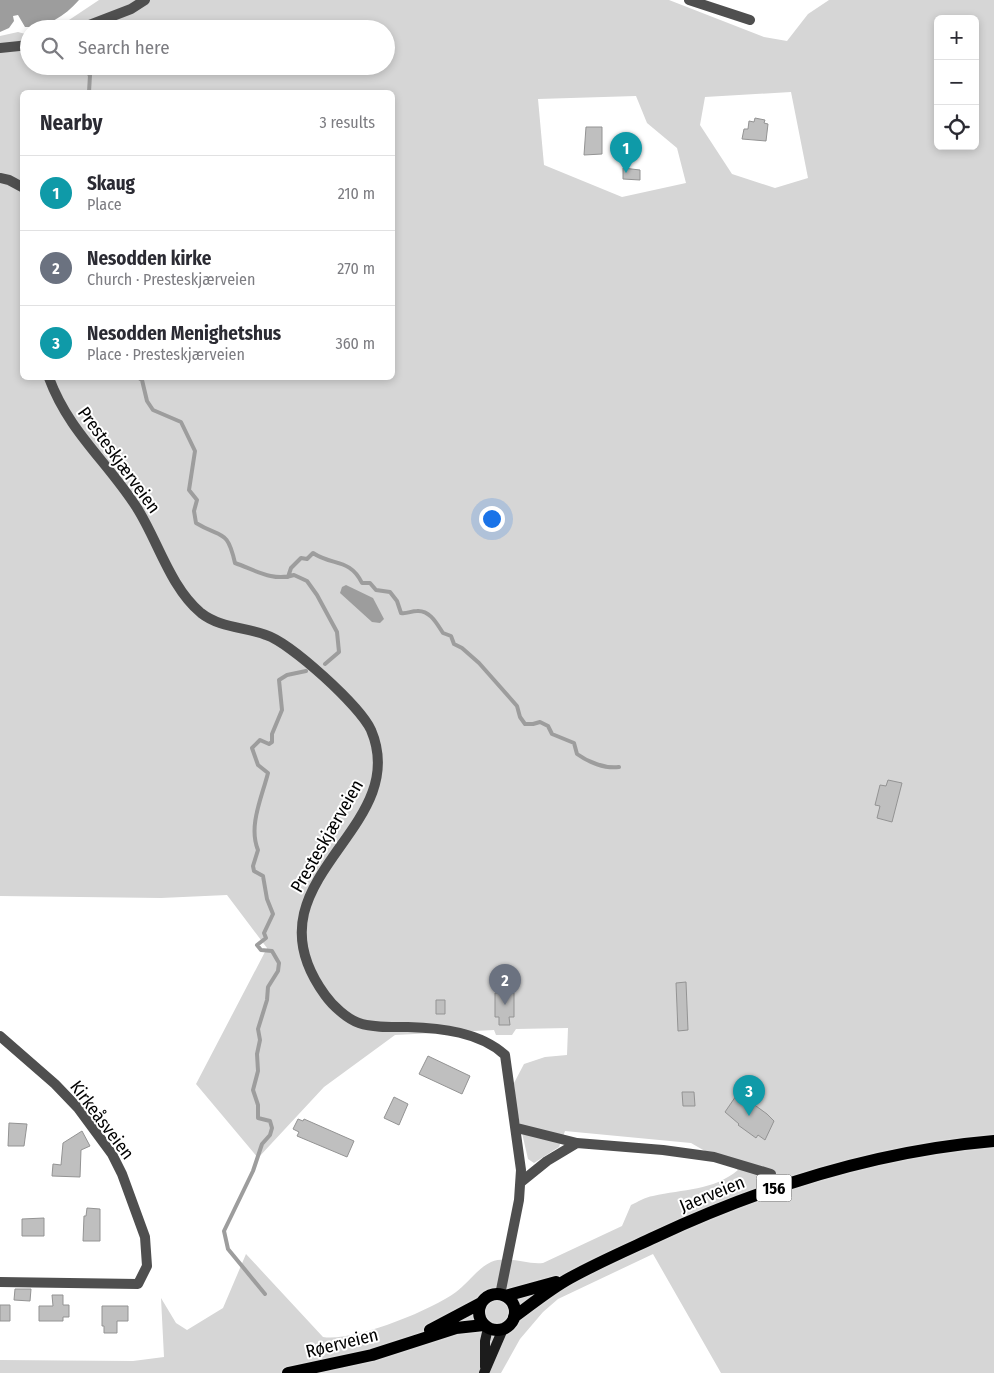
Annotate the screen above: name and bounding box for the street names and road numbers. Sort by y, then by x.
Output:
street label: Presteskjærveien [73,402,165,518]
street label: Presteskjærveien [286,776,368,896]
street label: Kirkeåsveien [65,1076,139,1164]
street label: Jaerveien [676,1171,748,1217]
road number: 156 [756,1174,792,1202]
street label: Røerveien [303,1323,381,1363]

